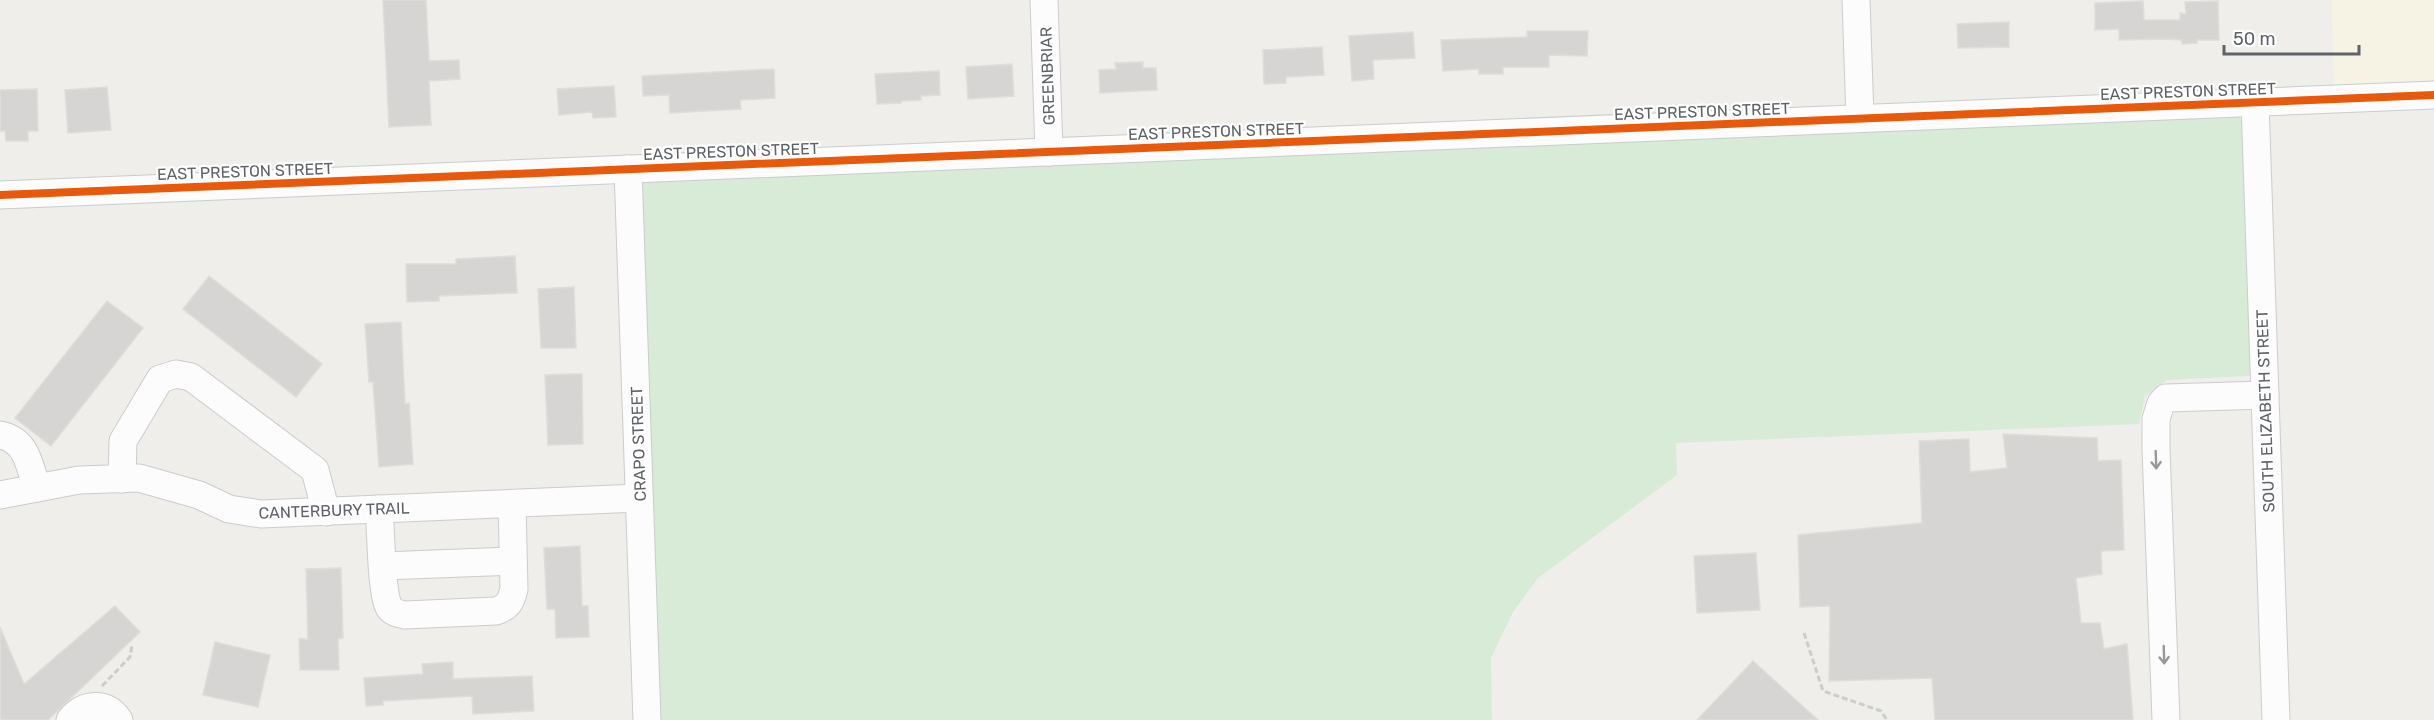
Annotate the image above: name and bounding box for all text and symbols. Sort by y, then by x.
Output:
scale bar [2224,18,2359,56]
street label: GREENBRIAR [1036,26,1059,126]
text: 50 m [2233,28,2276,50]
street label: EAST PRESTON STREET [2100,79,2276,104]
street label: EAST PRESTON STREET [1614,99,1790,124]
street label: EAST PRESTON STREET [1128,119,1304,144]
street label: EAST PRESTON STREET [643,139,819,164]
street label: EAST PRESTON STREET [157,159,333,184]
street label: SOUTH ELIZABETH STREET [2252,309,2279,513]
street label: CRAPO STREET [627,386,650,502]
one-way arrow [2150,450,2162,470]
street label: CANTERBURY TRAIL [258,498,410,523]
one-way arrow [2158,645,2169,665]

